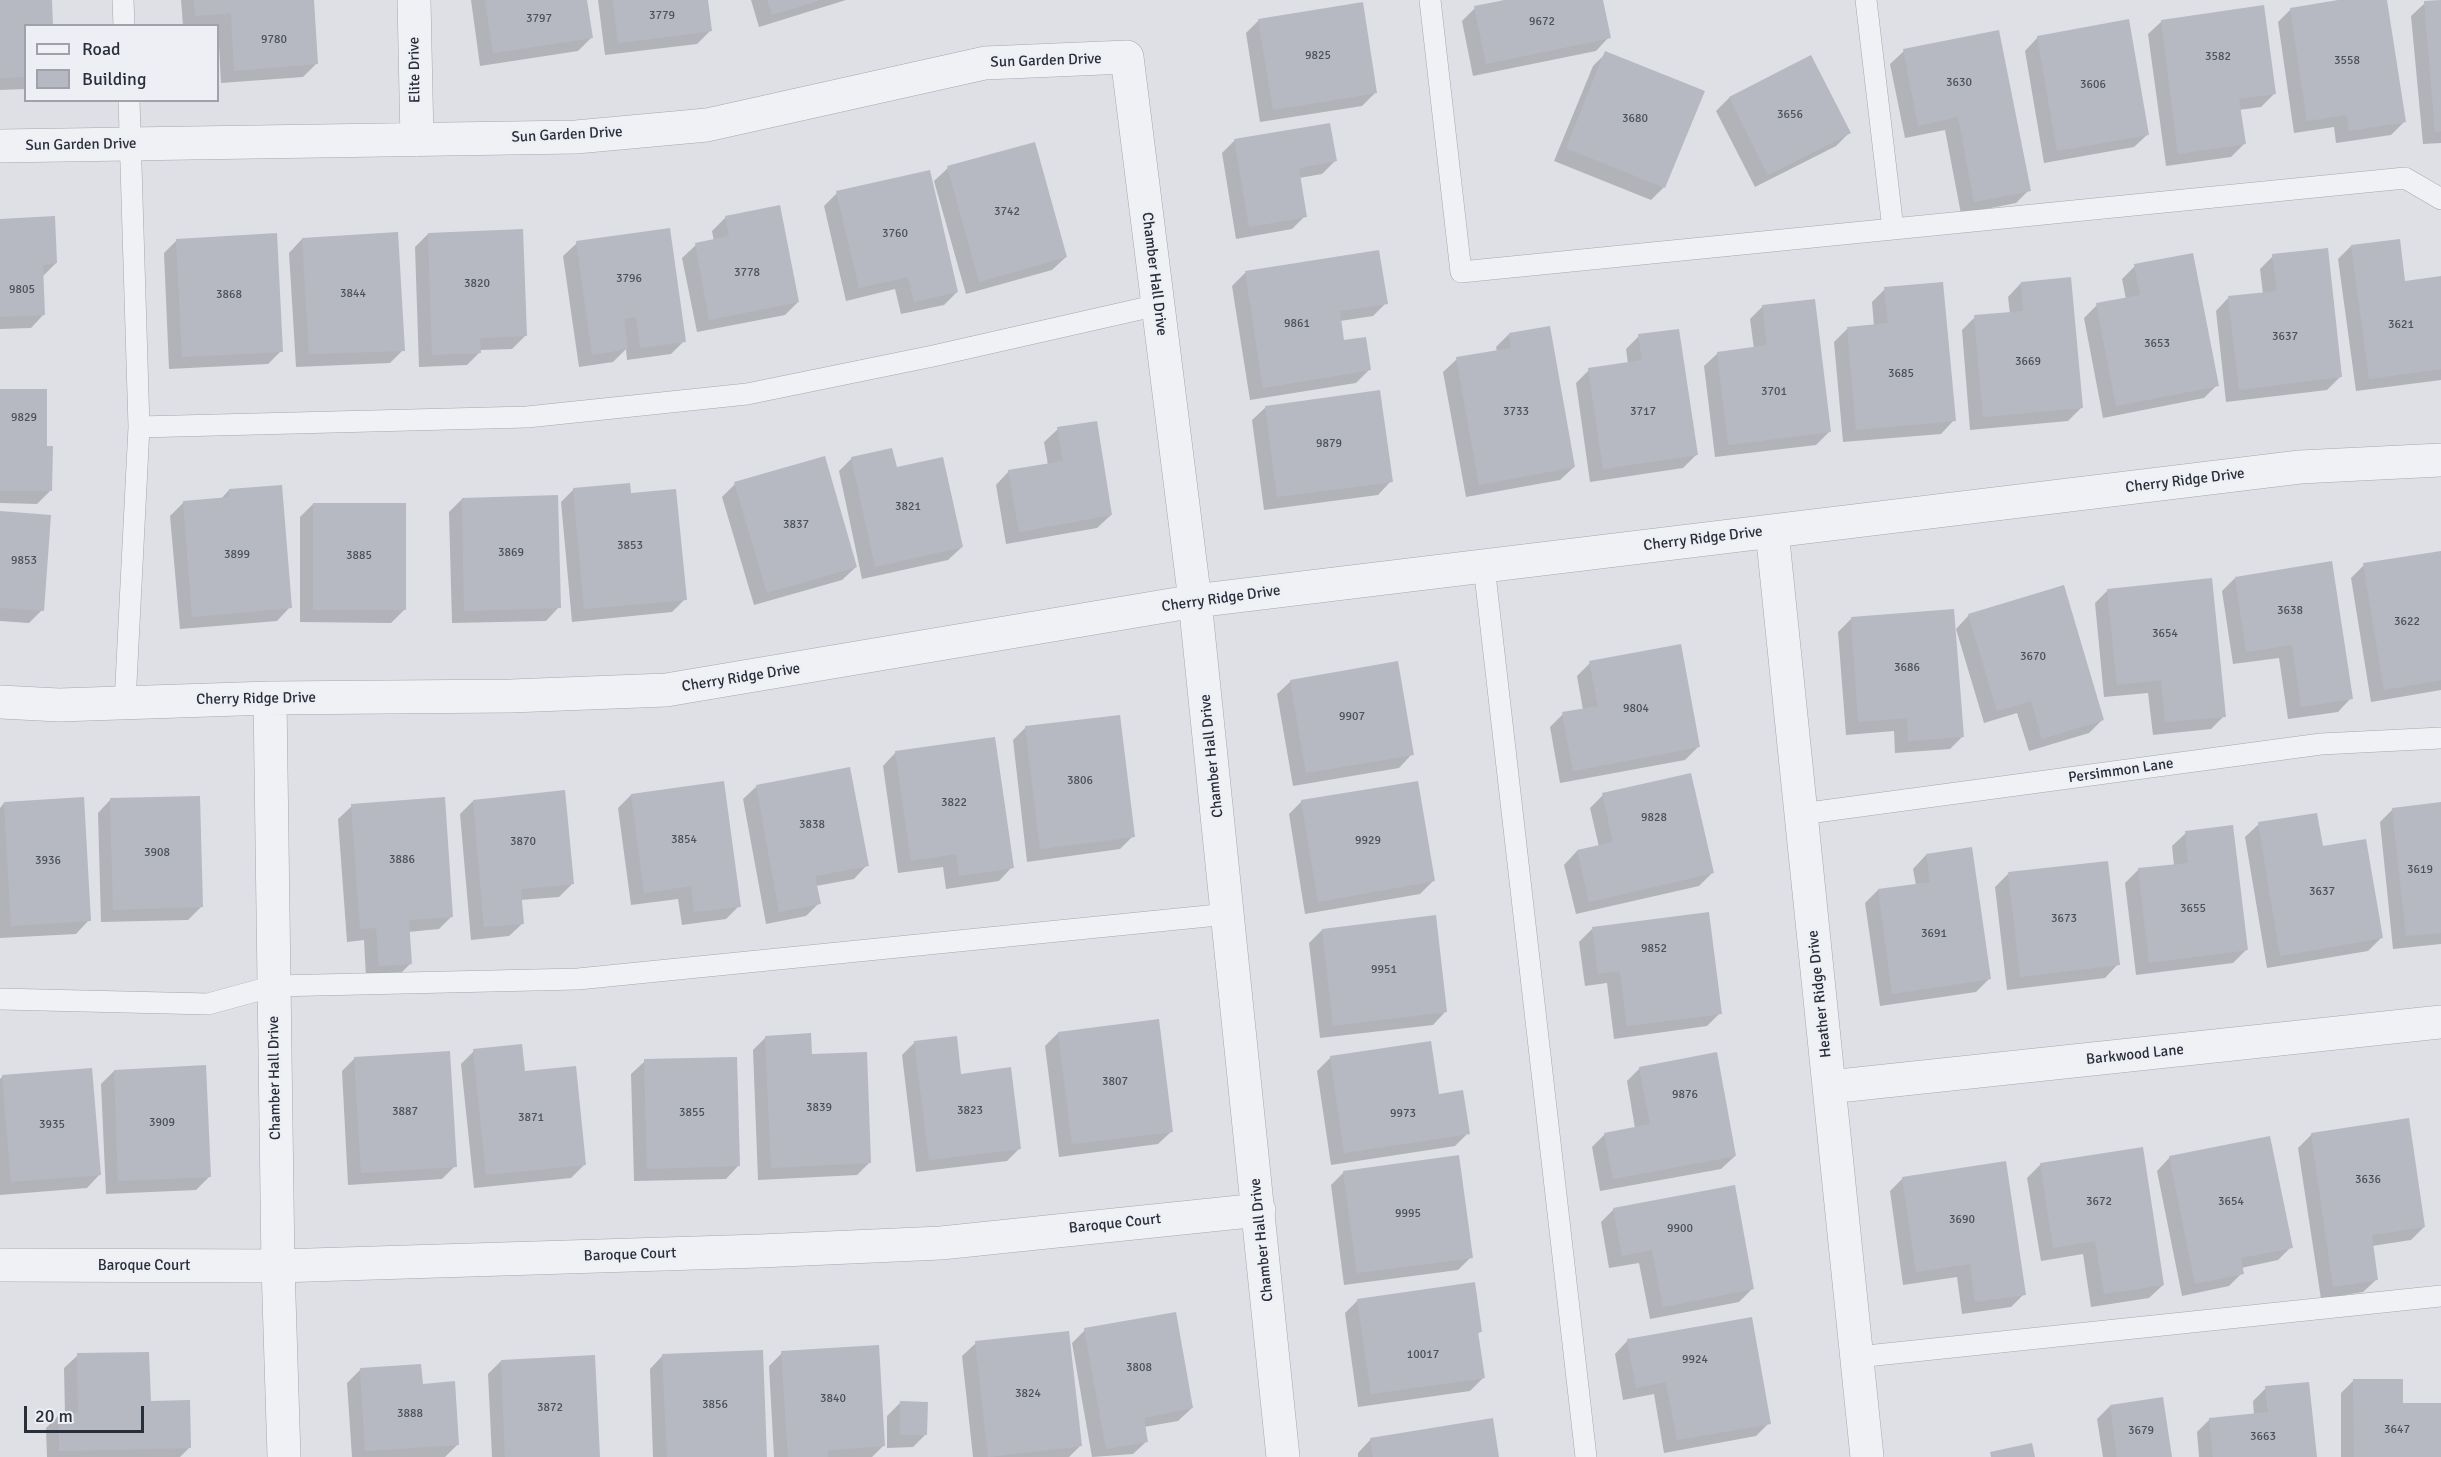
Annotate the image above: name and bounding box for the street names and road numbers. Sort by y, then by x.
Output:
street label: Elite Drive [405,37,425,103]
street label: Sun Garden Drive [990,50,1102,72]
street label: Sun Garden Drive [511,123,623,147]
street label: Sun Garden Drive [25,135,137,155]
street label: Chamber Hall Drive [1137,211,1171,337]
street label: Cherry Ridge Drive [2124,465,2246,497]
street label: Cherry Ridge Drive [1642,523,1764,555]
street label: Cherry Ridge Drive [1160,582,1282,616]
street label: Cherry Ridge Drive [680,660,802,696]
street label: Cherry Ridge Drive [196,689,316,709]
street label: Chamber Hall Drive [1197,693,1227,819]
street label: Persimmon Lane [2067,755,2175,787]
street label: Heather Ridge Drive [1804,929,1836,1059]
street label: Chamber Hall Drive [265,1016,285,1140]
street label: Barkwood Lane [2085,1041,2185,1069]
street label: Chamber Hall Drive [1247,1177,1277,1303]
street label: Baroque Court [1068,1210,1162,1238]
street label: Baroque Court [583,1244,677,1266]
street label: Baroque Court [98,1257,190,1275]

